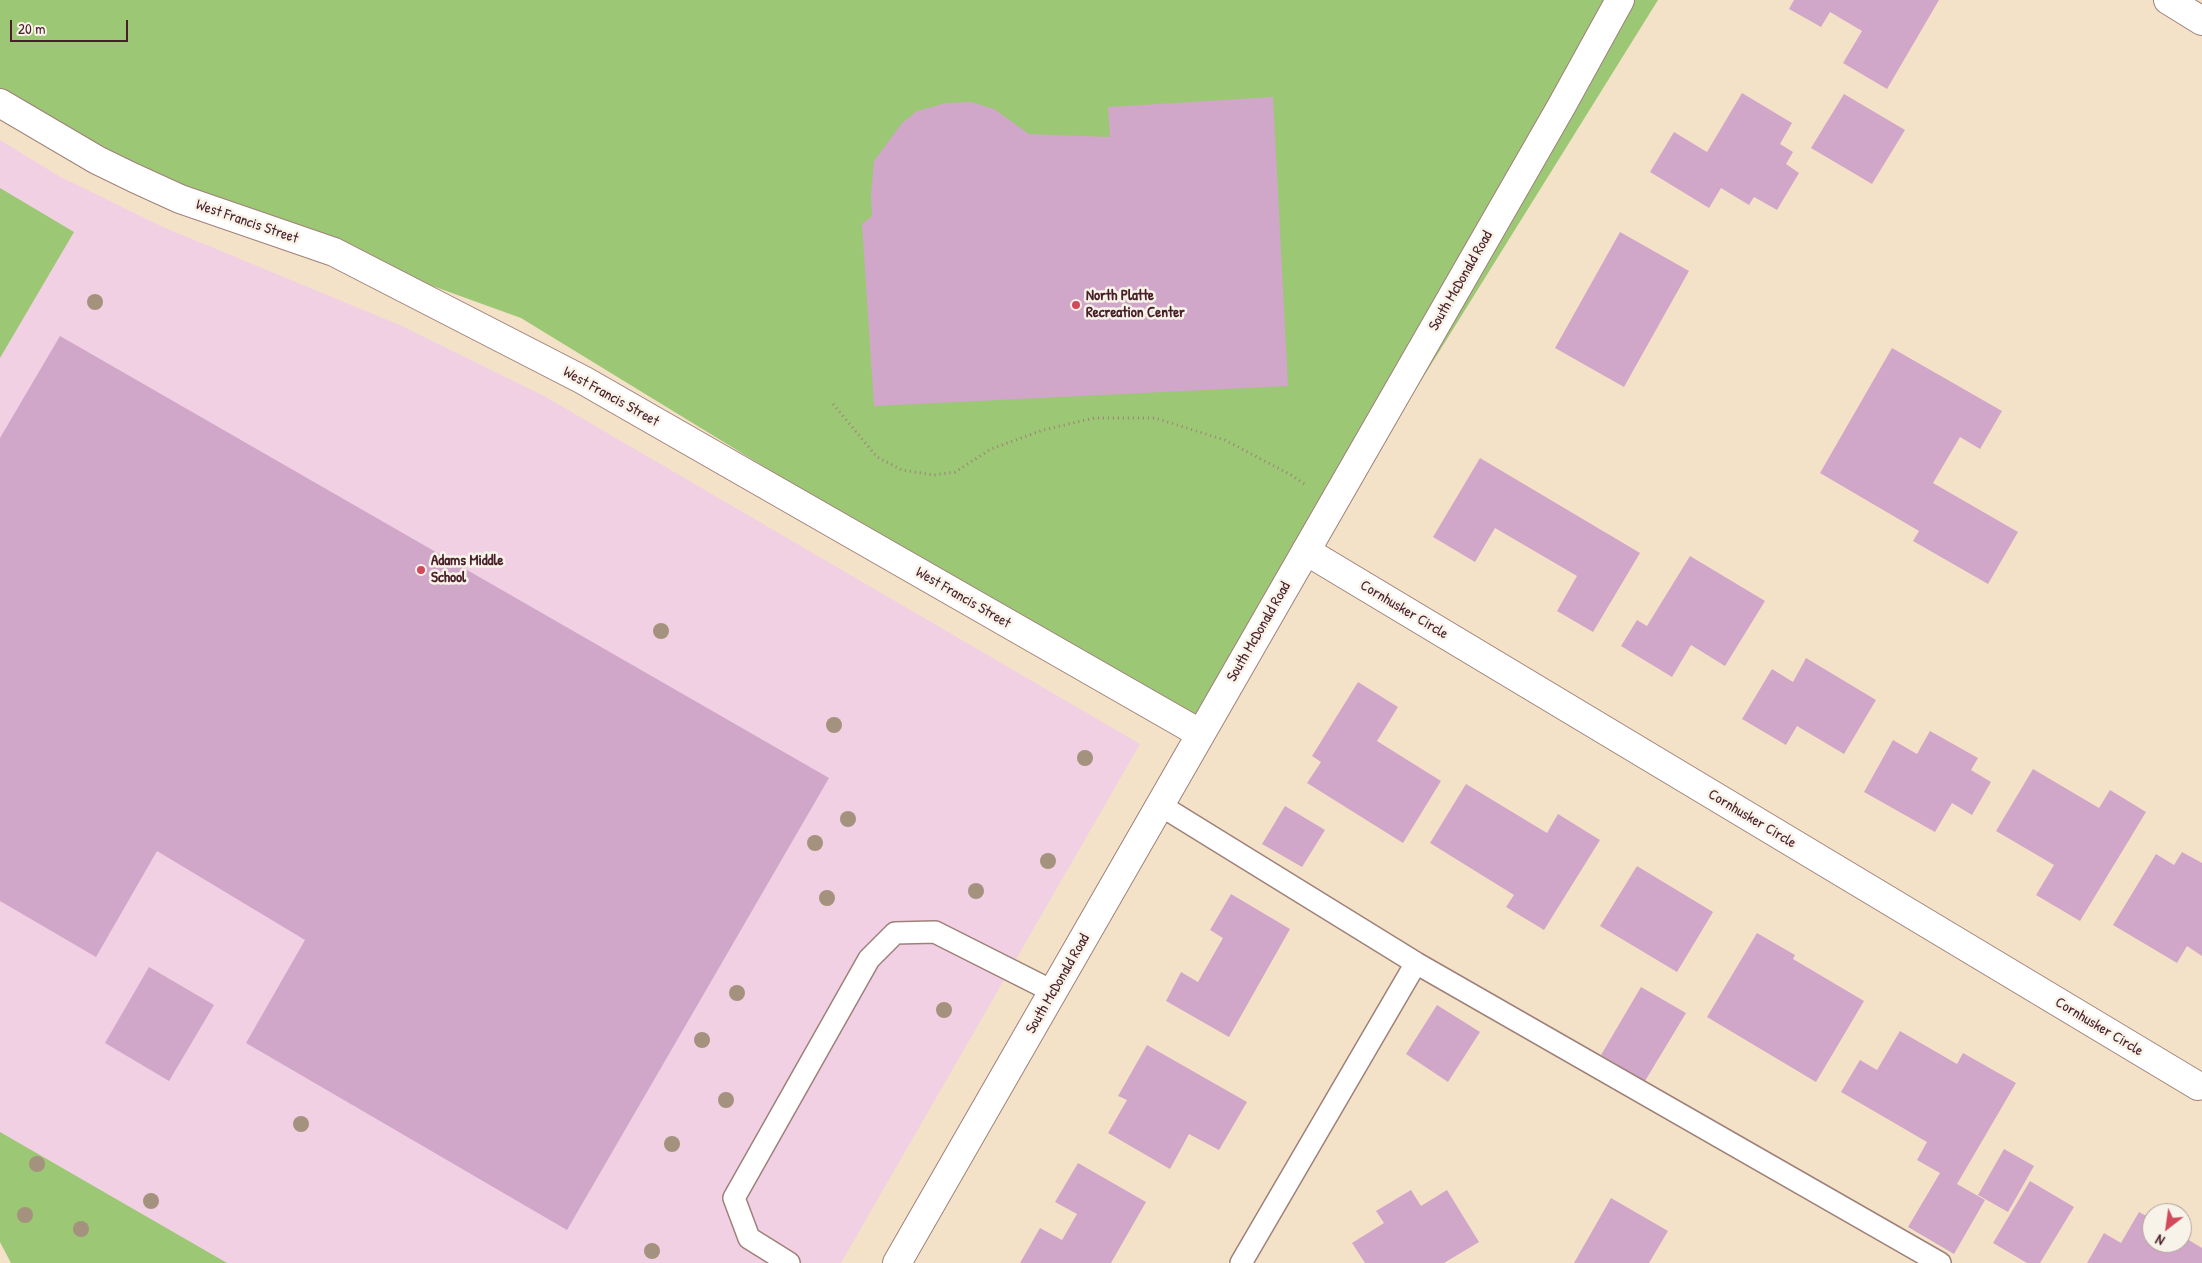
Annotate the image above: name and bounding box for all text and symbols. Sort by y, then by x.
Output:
scale bar [12,10,130,42]
text: 20 m [18,18,45,39]
street label: West Francis Street [193,196,301,248]
street label: South McDonald Road [1425,228,1497,334]
place label: North Platte Recreation Center [1086,287,1185,322]
marker: North Platte Recreation Center [1070,299,1082,311]
street label: West Francis Street [560,363,662,431]
place label: Adams Middle School [431,552,503,587]
street label: West Francis Street [912,563,1014,633]
marker: Adams Middle School [415,564,427,576]
street label: Cornhusker Circle [1357,577,1451,643]
street label: South McDonald Road [1223,579,1295,685]
street label: Cornhusker Circle [1705,786,1799,852]
street label: South McDonald Road [1022,931,1094,1037]
street label: Cornhusker Circle [2052,994,2146,1060]
north arrow [2142,1203,2192,1253]
text: N [2152,1230,2168,1251]

